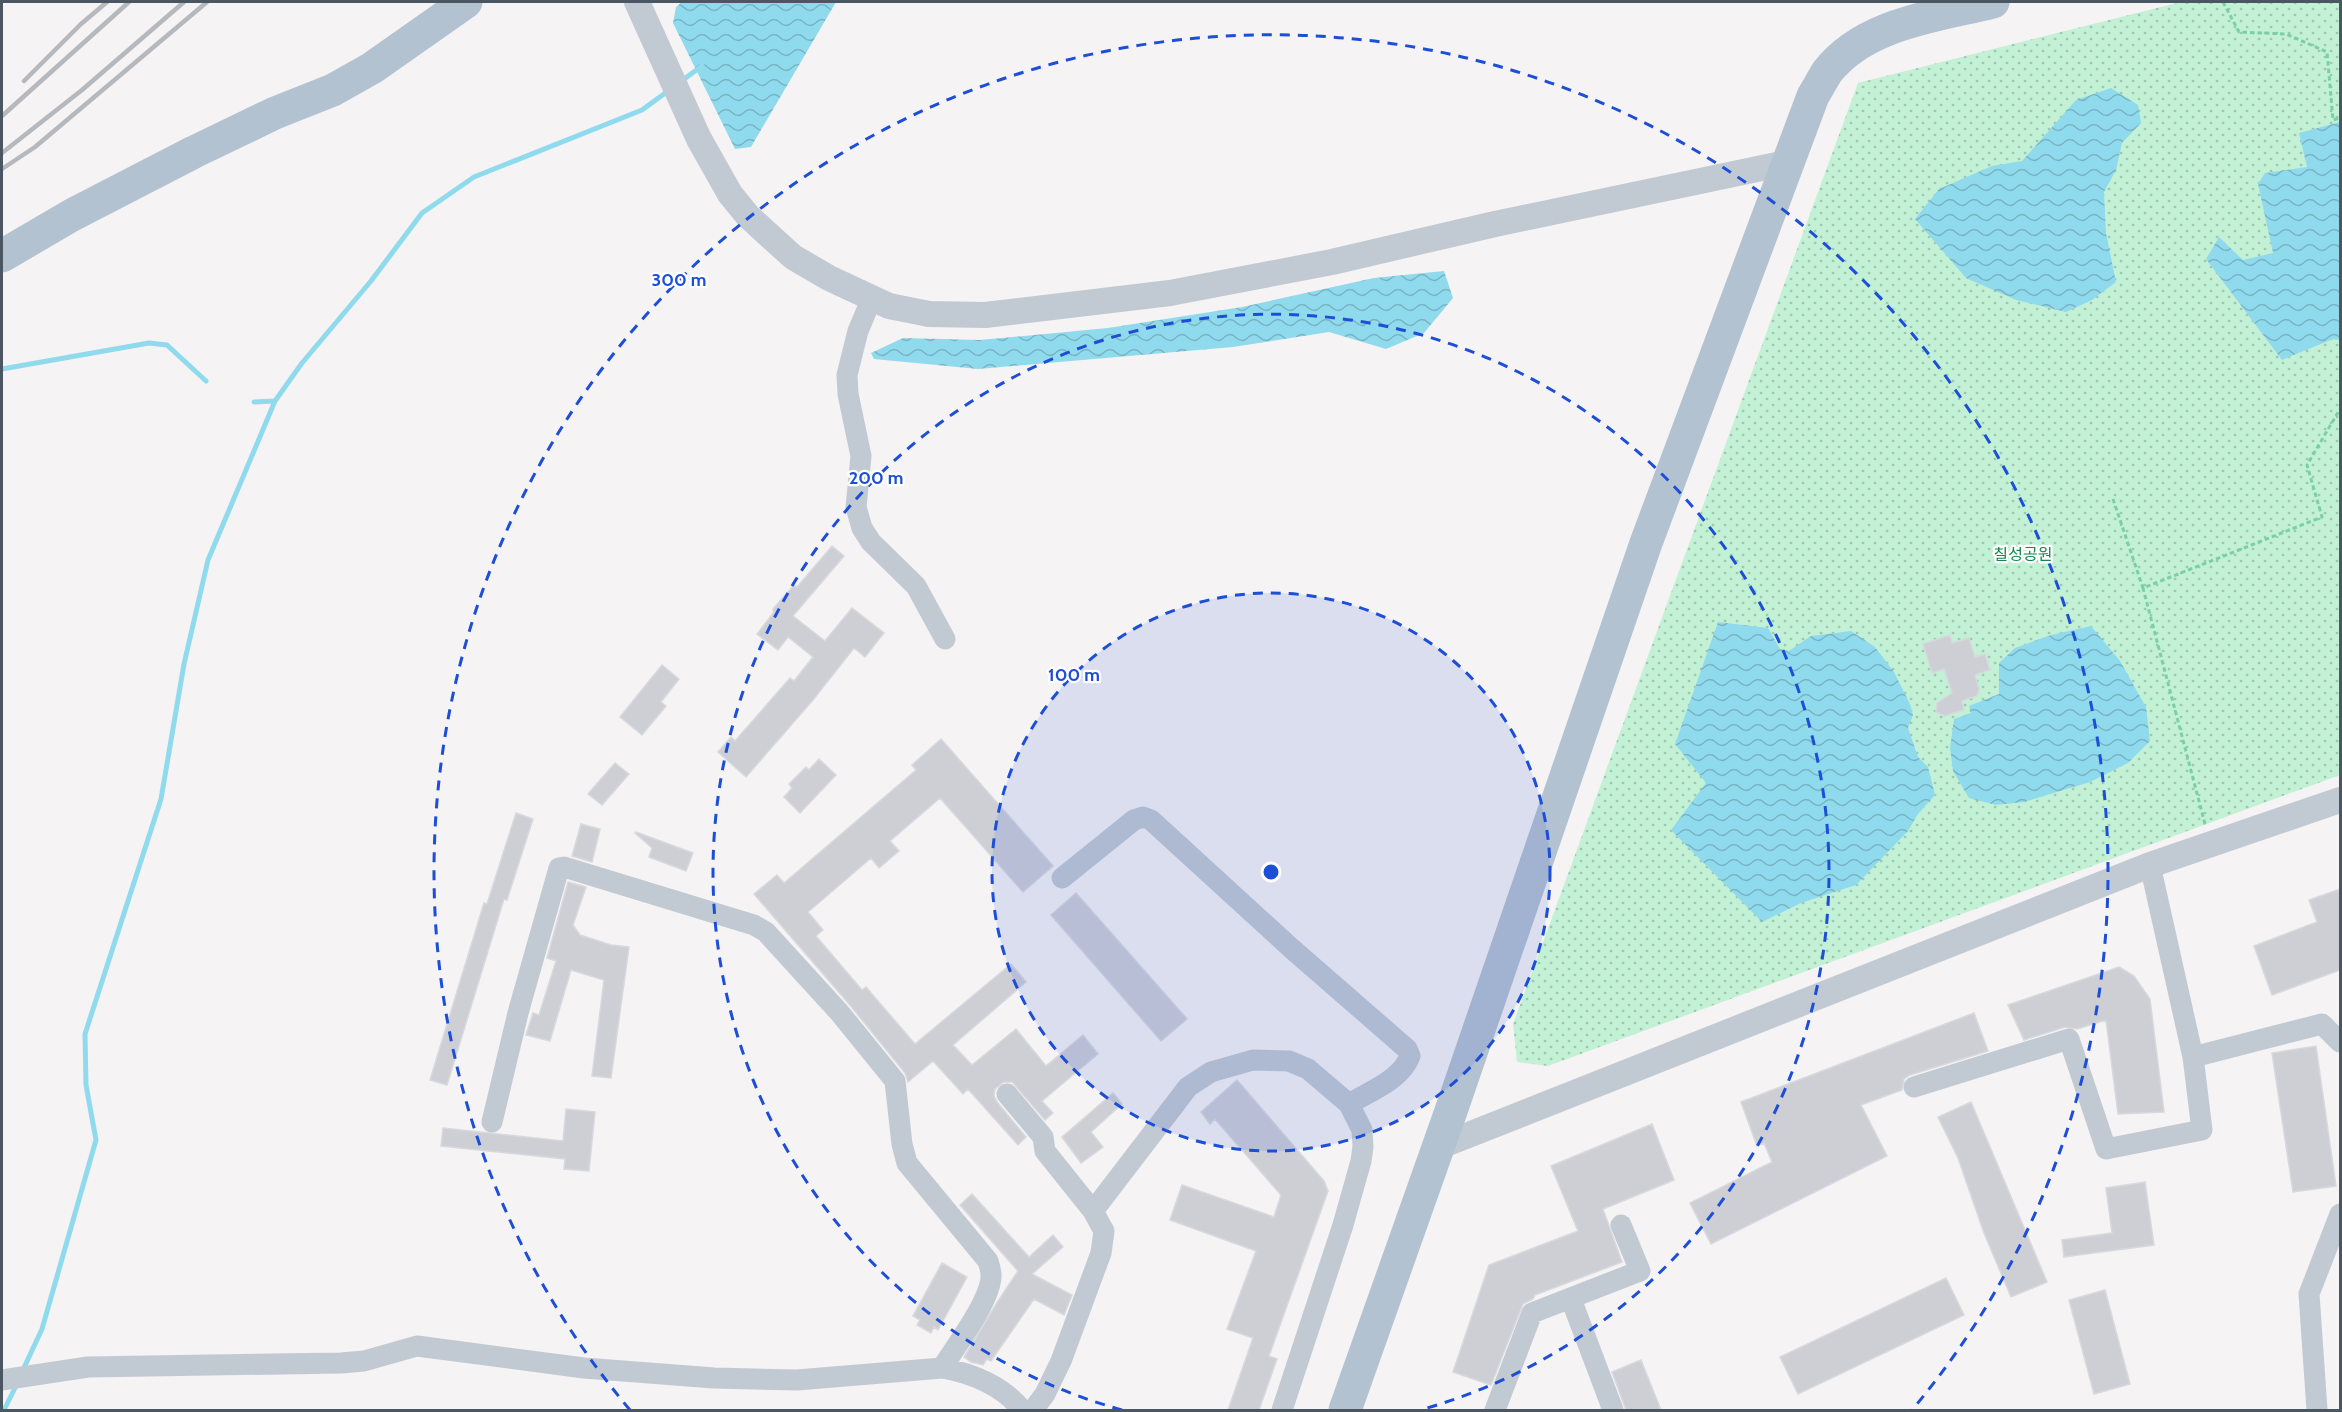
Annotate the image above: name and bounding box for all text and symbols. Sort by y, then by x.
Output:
text: 300 m [652,269,706,291]
text: 200 m [849,467,903,489]
park label: 칠성공원 [1994,545,2052,564]
text: 100 m [1048,664,1100,686]
centre of rings [1261,862,1281,882]

